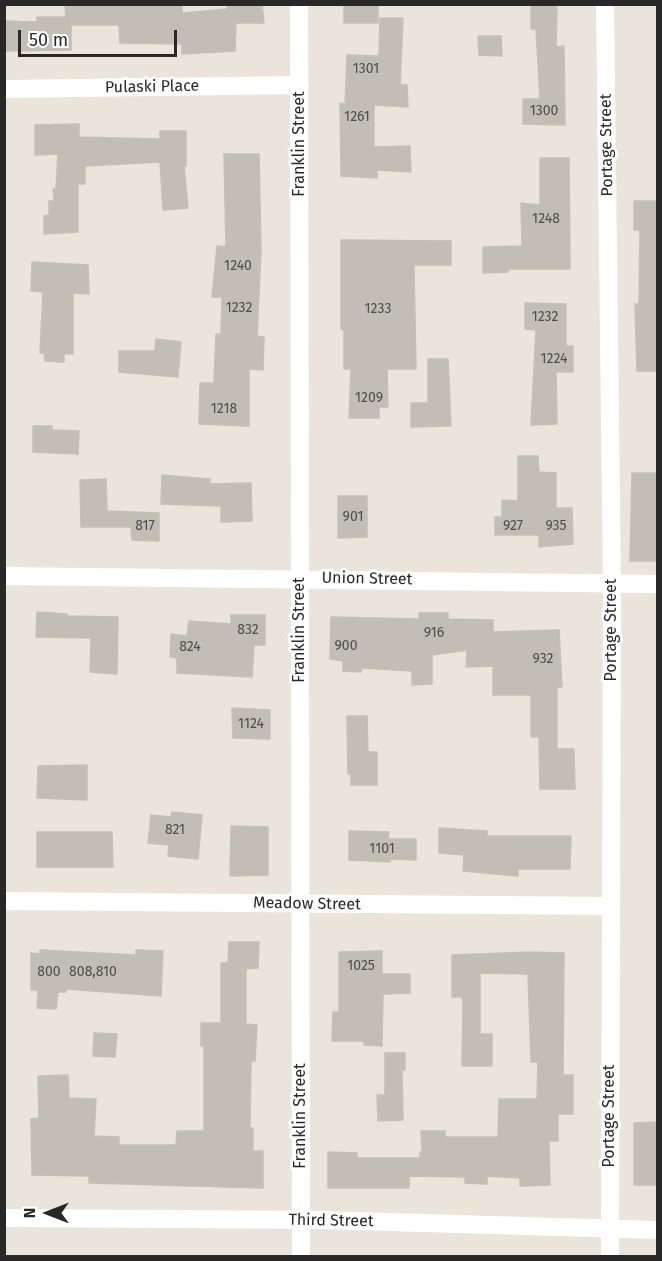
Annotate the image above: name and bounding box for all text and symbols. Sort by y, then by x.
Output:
scale bar [21,18,180,56]
text: 50 m [29,29,68,51]
house number: 1301 [353,61,379,77]
street label: Pulaski Place [105,77,199,97]
street label: Franklin Street [290,91,310,197]
street label: Portage Street [597,93,617,197]
house number: 1300 [530,103,558,119]
house number: 1261 [344,109,370,125]
house number: 1248 [532,211,560,227]
house number: 1240 [224,258,252,274]
house number: 1232 [226,300,252,316]
house number: 1233 [365,301,391,317]
house number: 1232 [532,309,558,325]
house number: 1224 [541,351,567,367]
house number: 1209 [355,390,383,406]
house number: 1218 [211,401,237,417]
house number: 901 [343,509,363,525]
house number: 817 [135,518,155,534]
house number: 927 [503,518,523,534]
house number: 935 [545,518,567,534]
street label: Union Street [321,569,413,589]
street label: Franklin Street [290,577,310,683]
street label: Portage Street [602,579,622,681]
house number: 832 [237,622,259,638]
house number: 916 [424,625,444,641]
house number: 900 [335,638,357,654]
house number: 824 [179,639,201,655]
house number: 932 [533,651,553,667]
house number: 1124 [238,716,264,732]
house number: 821 [165,822,185,838]
house number: 1101 [369,841,395,857]
street label: Meadow Street [253,893,361,915]
house number: 1025 [347,958,375,974]
house number: 800 [37,964,61,980]
house number: 808,810 [69,964,117,980]
street label: Franklin Street [291,1063,311,1169]
street label: Portage Street [600,1065,620,1167]
north arrow [18,1183,78,1243]
text: N [20,1208,39,1218]
street label: Third Street [288,1211,374,1231]

